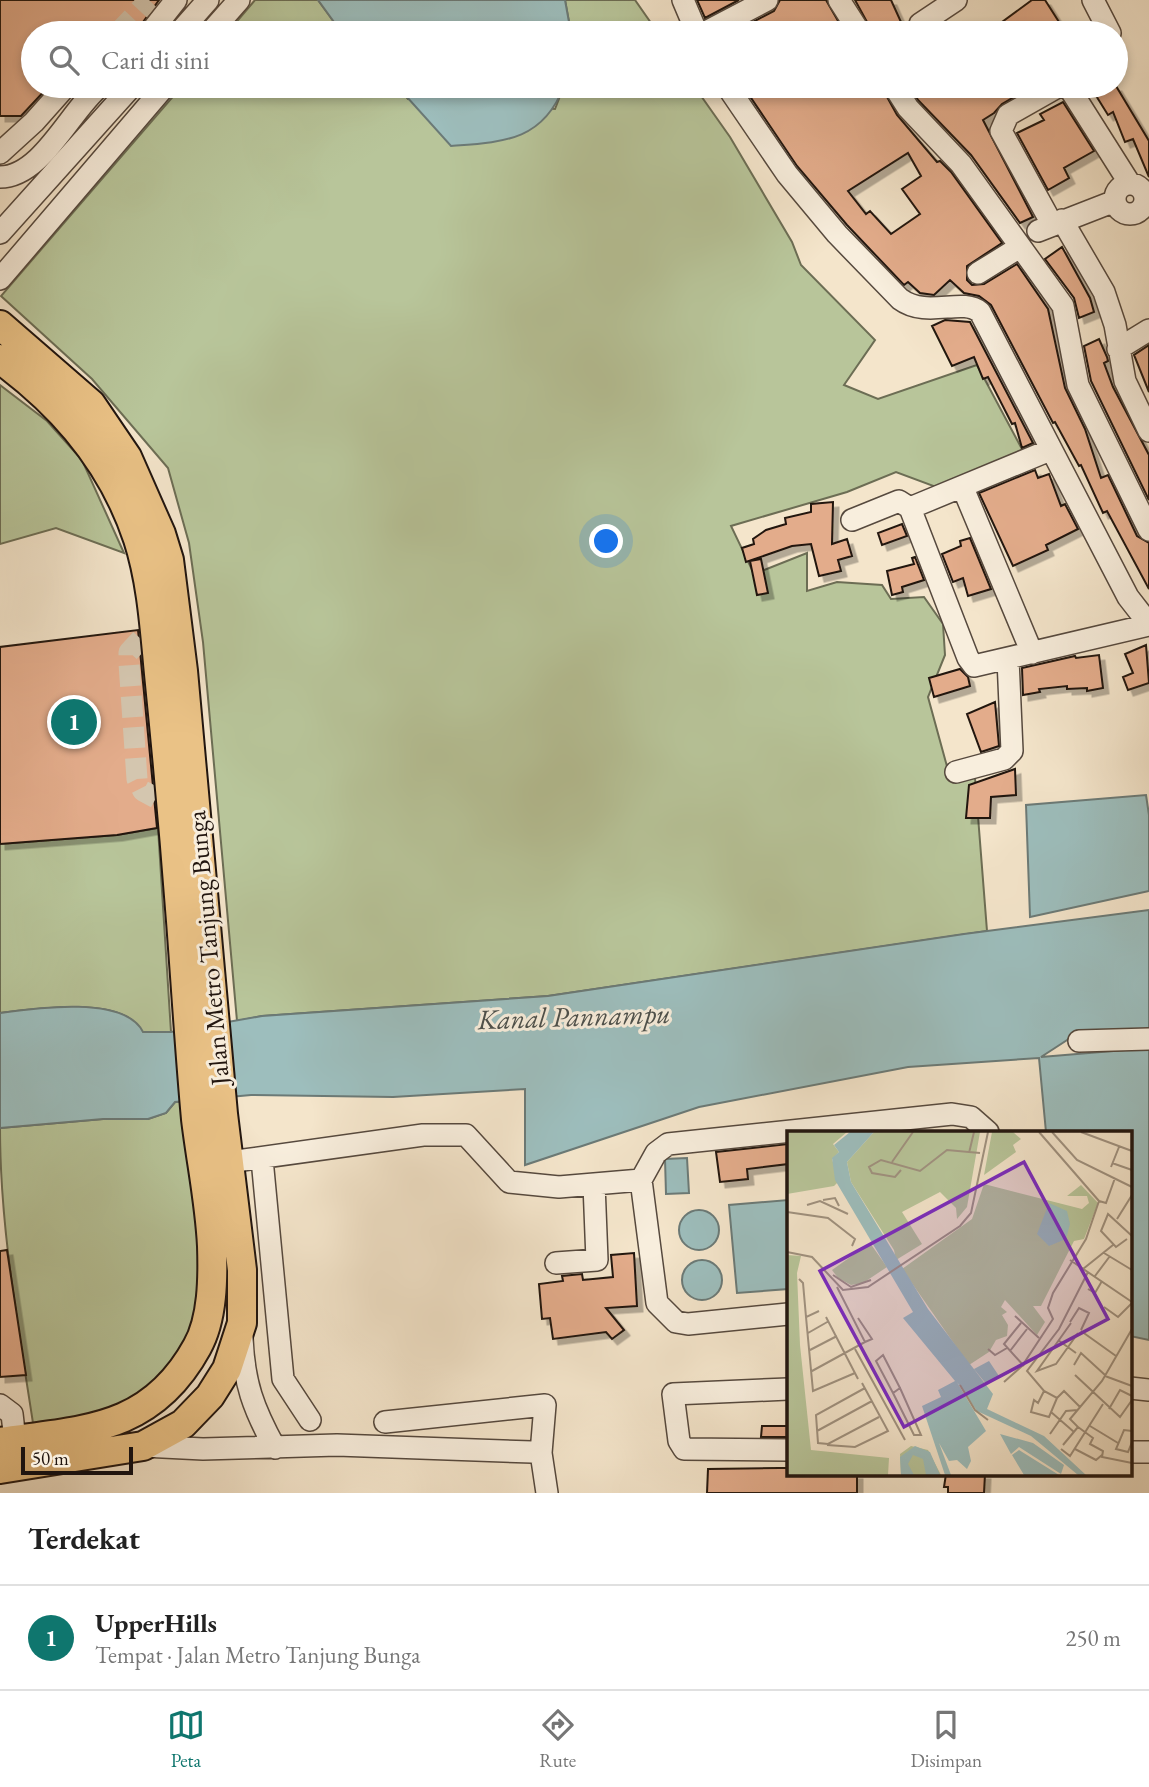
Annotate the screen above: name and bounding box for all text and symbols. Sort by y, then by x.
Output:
search box [21,21,1128,98]
icon: search [45,41,83,79]
text: Cari di sini [101,43,210,77]
your location [589,524,623,558]
pin: 1 [51,696,97,748]
street label: Jalan Metro Tanjung Bunga [179,809,237,1089]
water label: Kanal Pannampu [476,995,671,1037]
inset map [787,1131,1132,1476]
scale bar [21,1444,133,1476]
text: 50 m [32,1446,69,1471]
text: Terdekat [28,1519,140,1558]
text: UpperHills [95,1606,217,1640]
text: 1 [45,1623,57,1653]
text: 250 m [1065,1623,1121,1653]
text: Tempat · Jalan Metro Tanjung Bunga [95,1640,420,1670]
tab: Peta [167,1706,205,1773]
tab: Rute [539,1706,577,1773]
tab: Disimpan [910,1706,982,1773]

